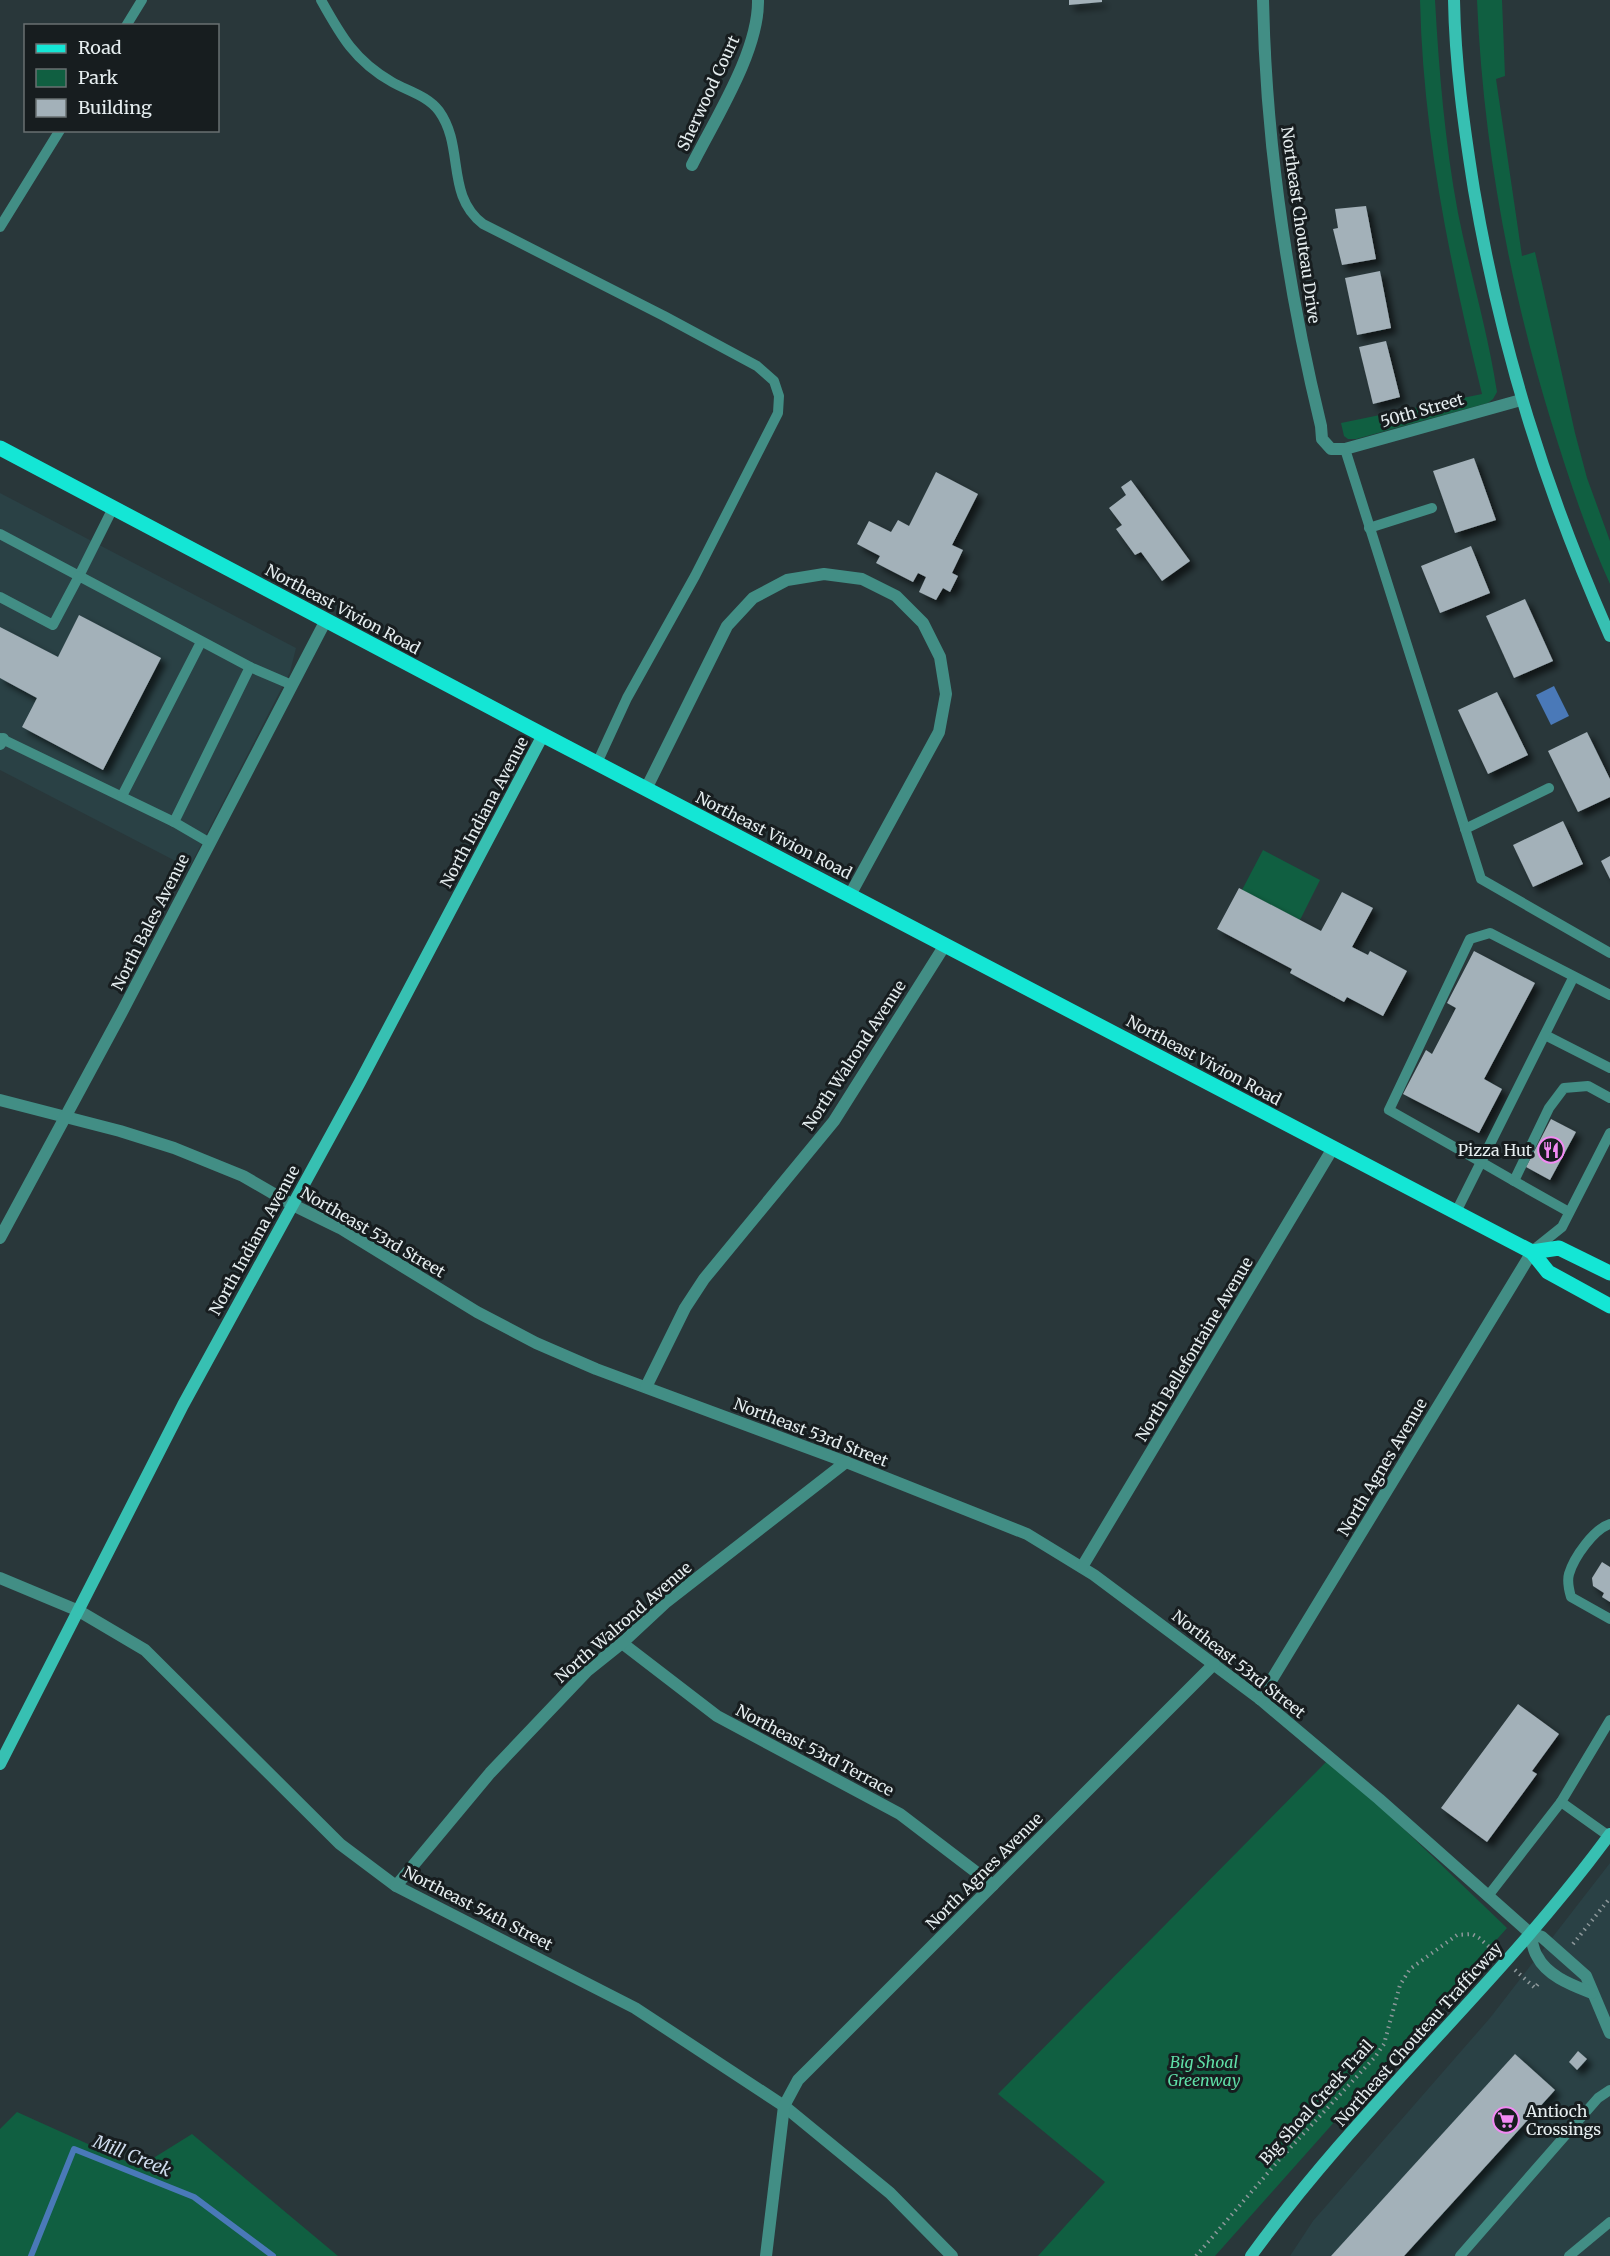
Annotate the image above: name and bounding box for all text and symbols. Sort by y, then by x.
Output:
legend [24,24,219,132]
street label: Sherwood Court [672,31,744,154]
text: Road [78,36,122,59]
text: Park [78,66,119,89]
text: Building [78,96,152,119]
street label: Northeast Chouteau Drive [1277,125,1325,325]
street label: 50th Street [1378,388,1467,431]
street label: Northeast Vivion Road [262,560,424,658]
street label: North Indiana Avenue [436,733,532,891]
street label: Northeast Vivion Road [693,787,856,883]
street label: North Bales Avenue [107,851,193,993]
street label: North Walrond Avenue [798,976,910,1134]
street label: Northeast Vivion Road [1123,1011,1285,1109]
restaurant icon: Pizza Hut [1536,1135,1566,1165]
place label: Pizza Hut [1458,1140,1533,1160]
street label: North Indiana Avenue [204,1162,304,1318]
street label: Northeast 53rd Street [297,1182,450,1282]
street label: North Bellefontaine Avenue [1131,1253,1257,1445]
street label: Northeast 53rd Street [731,1393,892,1471]
street label: North Agnes Avenue [1333,1394,1431,1540]
street label: North Walrond Avenue [551,1557,695,1687]
street label: Northeast 53rd Street [1168,1606,1310,1723]
street label: Northeast 53rd Terrace [733,1700,897,1800]
street label: North Agnes Avenue [921,1808,1047,1934]
street label: Northeast 54th Street [400,1862,557,1955]
street label: Northeast Chouteau Trafficway [1330,1937,1506,2130]
street label: Big Shoal Creek Trail [1255,2036,1377,2168]
park label: Big Shoal Greenway [1168,2052,1241,2090]
place label: Antioch Crossings [1525,2101,1601,2139]
supermarket icon: Antioch Crossings [1491,2105,1521,2135]
water label: Mill Creek [89,2129,175,2182]

